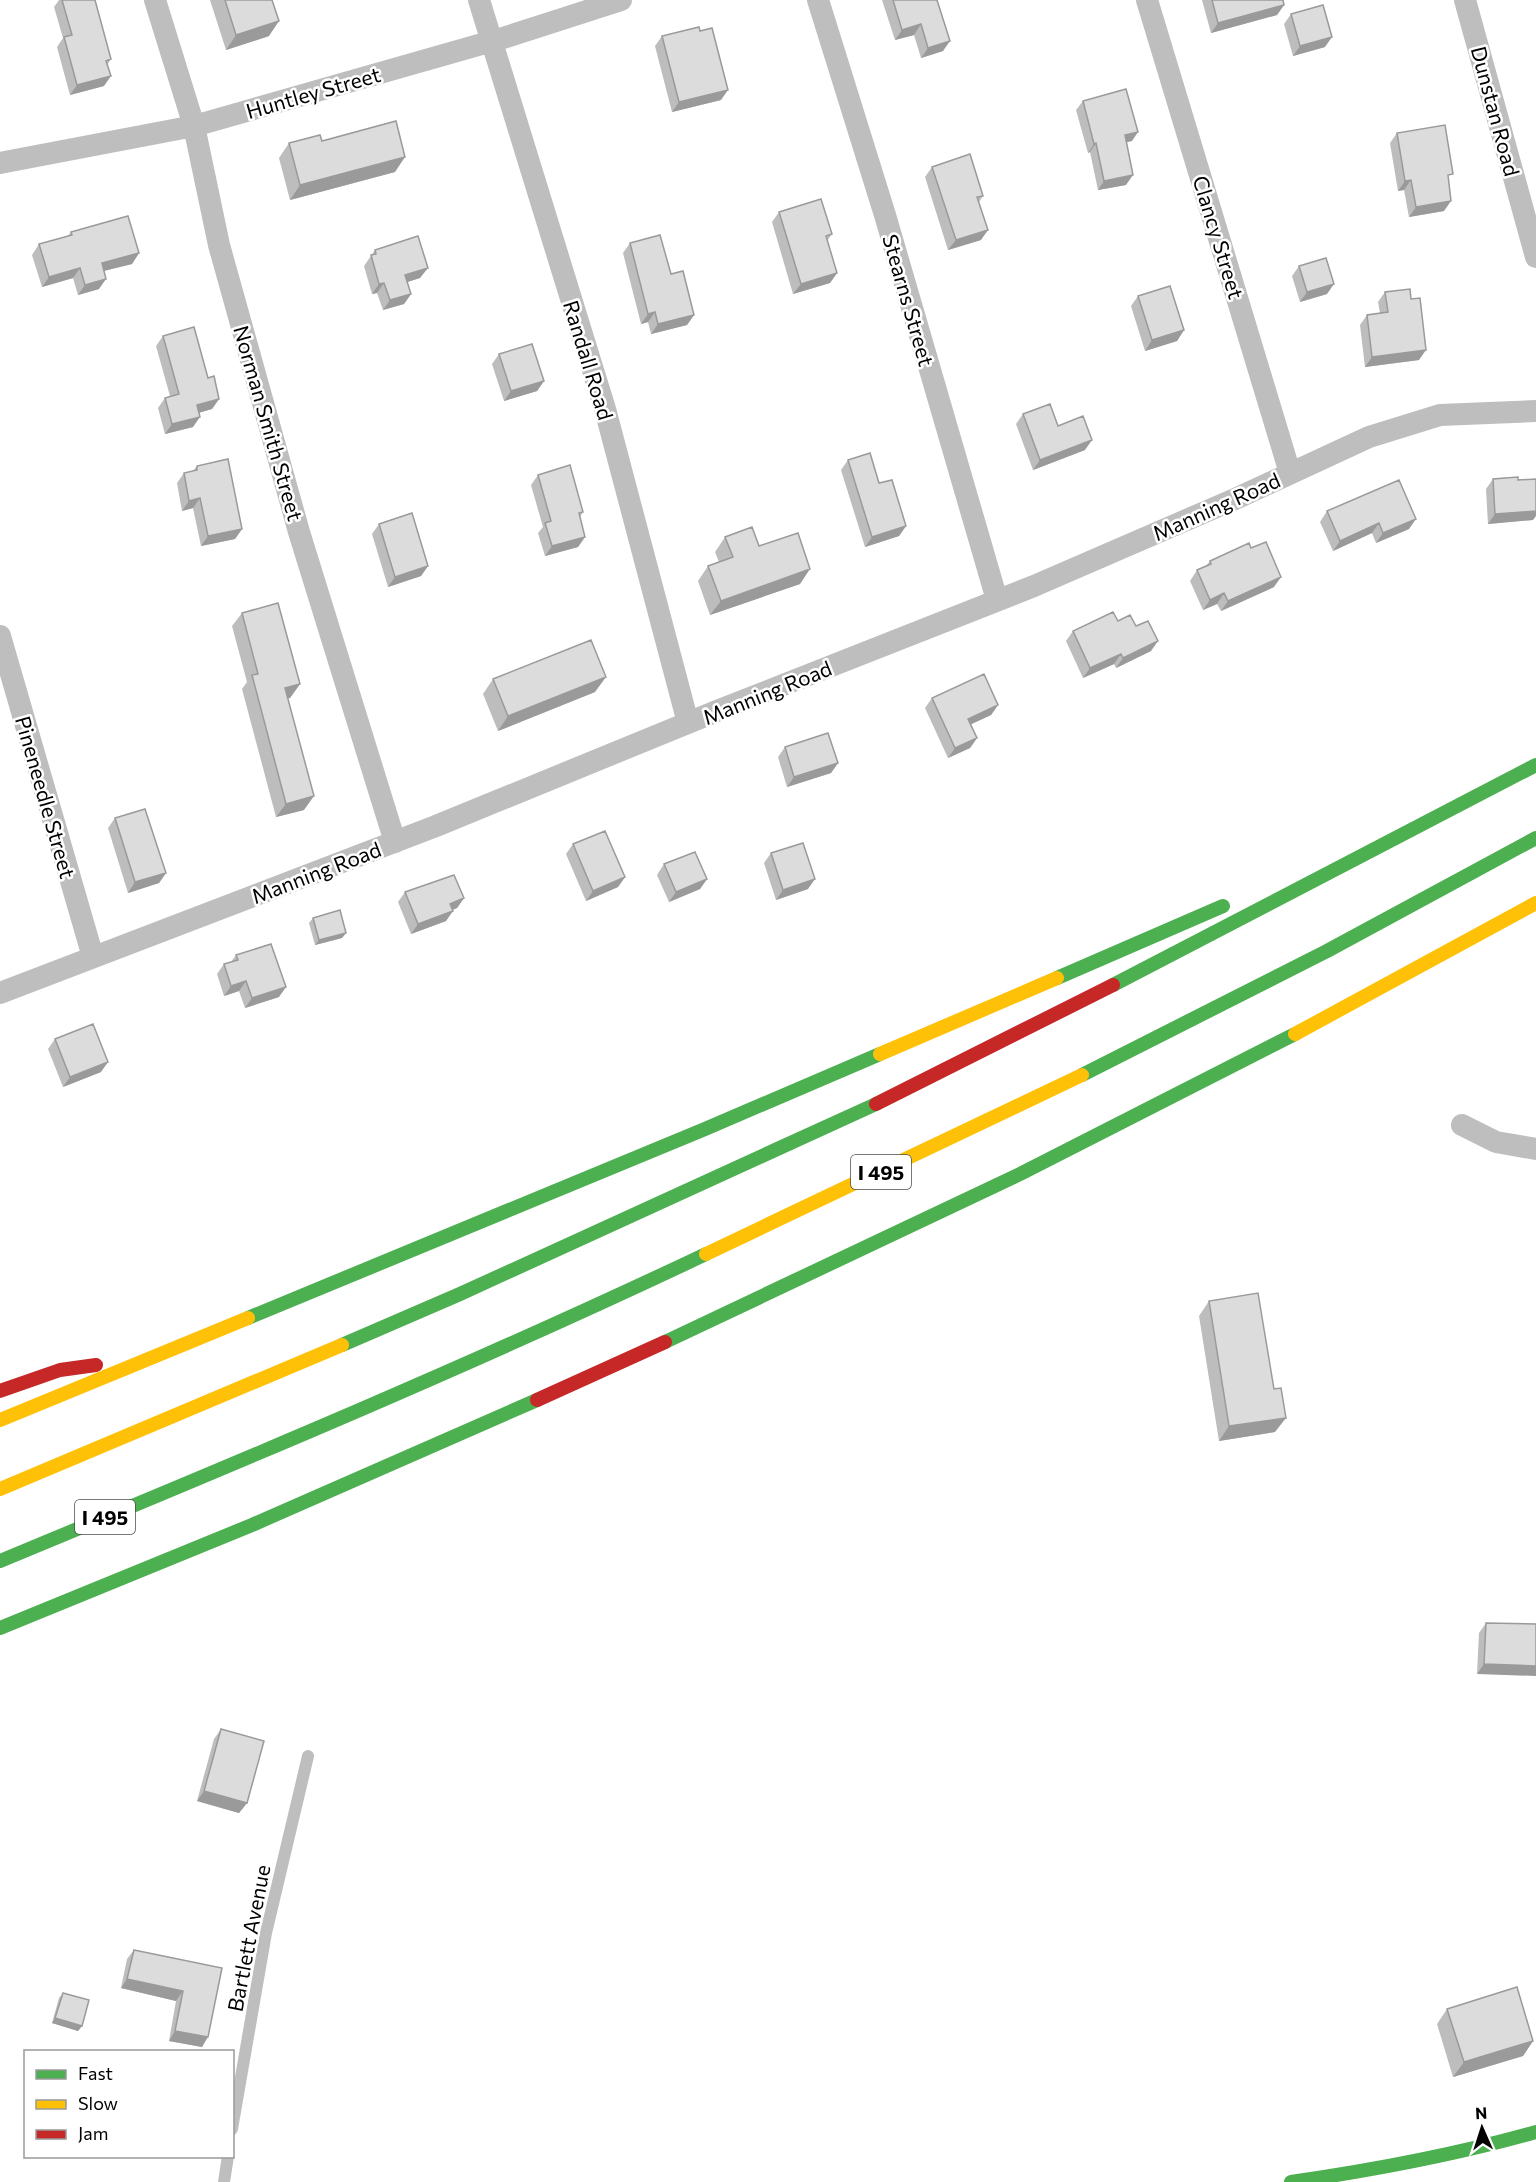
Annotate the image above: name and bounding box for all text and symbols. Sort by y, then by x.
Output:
street label: Dunstan Road [1467,43,1525,179]
street label: Huntley Street [243,61,383,123]
street label: Clancy Street [1188,172,1250,302]
street label: Stearns Street [878,231,940,369]
street label: Randall Road [559,297,619,423]
street label: Norman Smith Street [229,322,309,524]
street label: Manning Road [1148,467,1284,545]
street label: Manning Road [699,655,835,729]
street label: Pineneedle Street [11,713,81,881]
street label: Manning Road [248,836,384,908]
road number: I 495 [851,1155,911,1189]
road number: I 495 [75,1500,135,1534]
street label: Bartlett Avenue [222,1862,274,2014]
legend [24,2050,234,2158]
text: Fast [78,2062,113,2084]
text: Slow [78,2092,118,2114]
north arrow [1452,2098,1512,2158]
text: N [1475,2103,1488,2122]
text: Jam [78,2122,108,2144]

